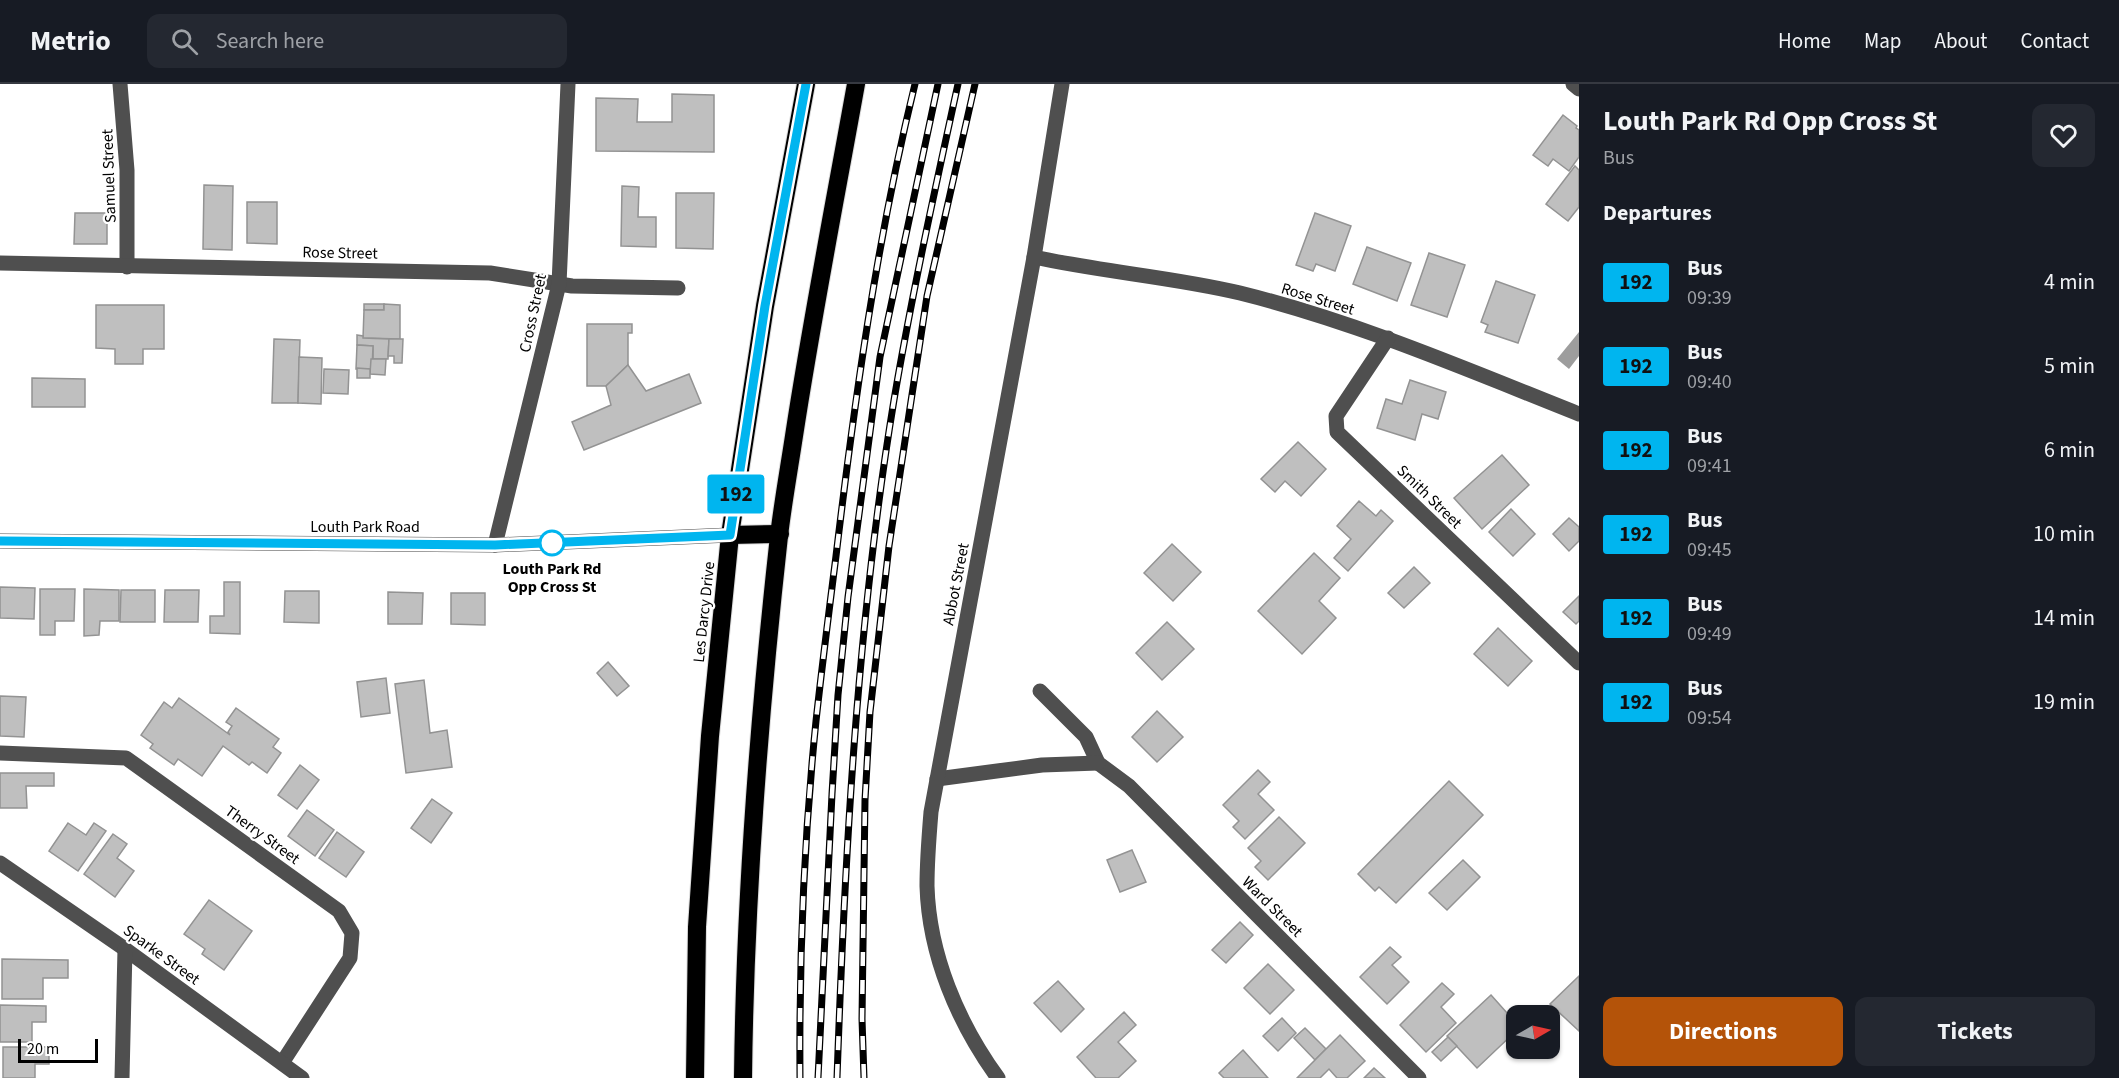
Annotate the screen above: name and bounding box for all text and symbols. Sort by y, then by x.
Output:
search box [147,14,567,68]
text: Metrio [30,21,111,61]
icon: search [168,25,201,58]
text: Search here [216,25,324,57]
text: Home [1778,26,1831,56]
text: Map [1864,26,1902,56]
text: About [1935,26,1987,56]
text: Contact [2020,26,2089,56]
text: Louth Park Rd Opp Cross St [1603,101,1937,141]
button: heart [2032,104,2095,167]
street label: Samuel Street [96,128,122,223]
text: Bus [1603,144,1634,172]
text: Departures [1603,197,1712,229]
street label: Rose Street [302,241,379,265]
text: Bus [1687,252,1723,284]
text: 4 min [2044,266,2095,298]
text: 192 [1619,267,1653,297]
street label: Cross Street [514,271,552,355]
street label: Rose Street [1278,277,1358,321]
text: 09:39 [1687,284,1732,312]
text: Bus [1687,336,1723,368]
text: 5 min [2044,350,2095,382]
text: 192 [1619,351,1653,381]
text: 09:40 [1687,368,1732,396]
text: Bus [1687,420,1723,452]
text: 6 min [2044,434,2095,466]
text: 192 [1619,435,1653,465]
text: 09:41 [1687,452,1732,480]
street label: Smith Street [1392,460,1467,534]
line badge: 192 [702,474,771,514]
text: 192 [719,479,753,509]
text: Bus [1687,504,1723,536]
street label: Louth Park Road [310,516,420,538]
text: 10 min [2033,518,2095,550]
text: 192 [1619,519,1653,549]
marker: Louth Park Rd Opp Cross St [539,530,565,556]
text: 09:45 [1687,536,1732,564]
street label: Abbot Street [937,541,975,627]
place label: Louth Park Rd Opp Cross St [502,558,602,598]
street label: Les Darcy Drive [688,560,720,664]
text: Bus [1687,588,1723,620]
text: 14 min [2033,602,2095,634]
text: 192 [1619,603,1653,633]
text: 09:49 [1687,620,1732,648]
text: Bus [1687,672,1723,704]
text: 19 min [2033,686,2095,718]
text: 192 [1619,687,1653,717]
text: 09:54 [1687,704,1732,732]
street label: Therry Street [221,800,305,870]
street label: Ward Street [1237,871,1308,942]
street label: Sparke Street [119,920,205,990]
button: Directions [1603,997,1843,1066]
button: Tickets [1855,997,2095,1066]
north arrow [1506,1005,1560,1059]
map controls [1506,1005,1560,1059]
scale bar [18,1036,98,1064]
text: 20 m [27,1038,59,1060]

